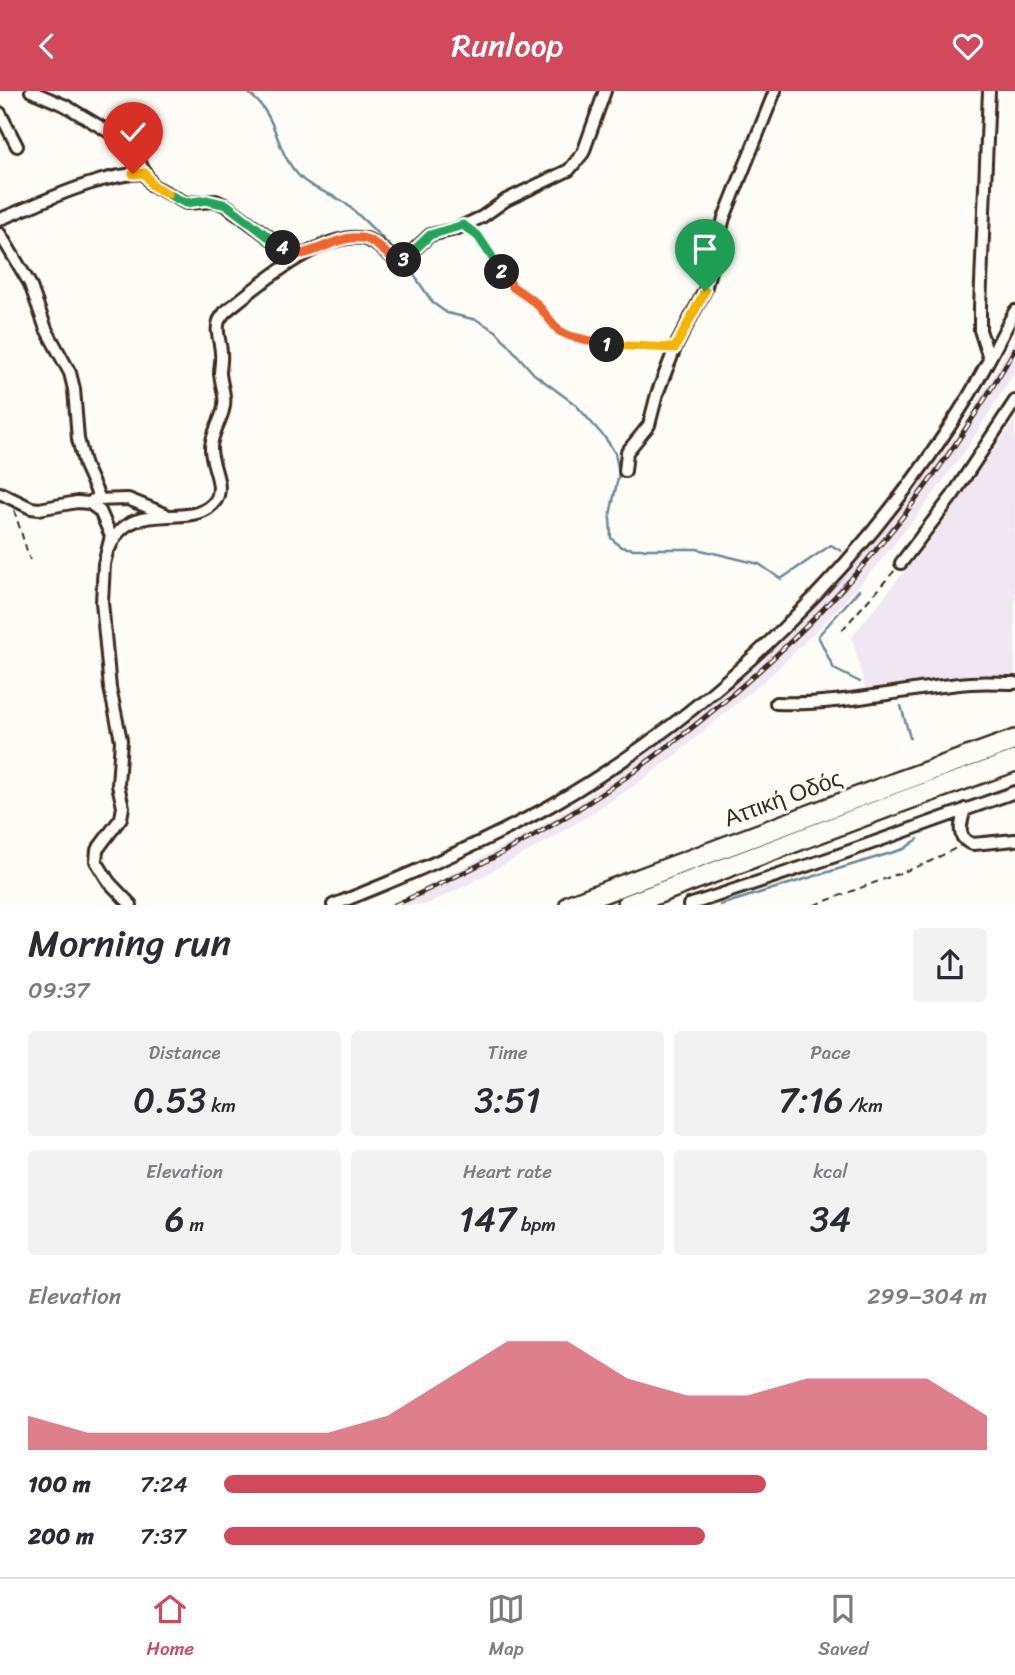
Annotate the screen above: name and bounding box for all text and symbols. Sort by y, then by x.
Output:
text: Runloop [452,17,563,74]
icon: back [28,27,66,65]
icon: heart [949,27,987,65]
pin [103,102,163,174]
icon: check [114,113,152,151]
pin [675,219,735,291]
icon: arrive [686,230,724,268]
pin: 4 [266,231,300,265]
text: 4 [277,231,288,264]
pin: 3 [386,243,422,277]
text: 3 [398,243,409,276]
pin: 2 [484,255,520,289]
text: 2 [496,255,507,288]
pin: 1 [590,327,624,363]
text: 1 [602,328,611,361]
street label: Αττική Οδός [718,758,848,839]
text: Morning run [28,910,231,977]
button: share [913,928,987,1002]
text: 09:37 [28,970,89,1011]
text: Distance [148,1036,221,1069]
text: Time [487,1036,528,1069]
text: Pace [810,1036,851,1069]
text: 0.53 [133,1069,206,1131]
text: 3:51 [474,1069,541,1131]
text: 7:16 [778,1069,844,1131]
text: km [206,1089,236,1122]
text: /km [844,1089,883,1122]
text: Elevation [146,1155,223,1188]
text: Heart rate [463,1155,552,1188]
text: kcal [813,1155,848,1188]
text: 6 [165,1188,185,1250]
text: 147 [459,1188,516,1250]
text: 34 [810,1188,851,1250]
text: m [185,1208,204,1241]
text: bpm [516,1208,556,1241]
text: Elevation [28,1276,121,1317]
text: 299–304 m [867,1276,987,1317]
text: 100 m [28,1464,91,1505]
text: 7:24 [140,1464,188,1505]
text: 200 m [28,1516,94,1557]
text: 7:37 [140,1516,186,1557]
tab: Home [147,1590,194,1665]
tab: Map [487,1590,525,1665]
tab: Saved [818,1590,868,1665]

